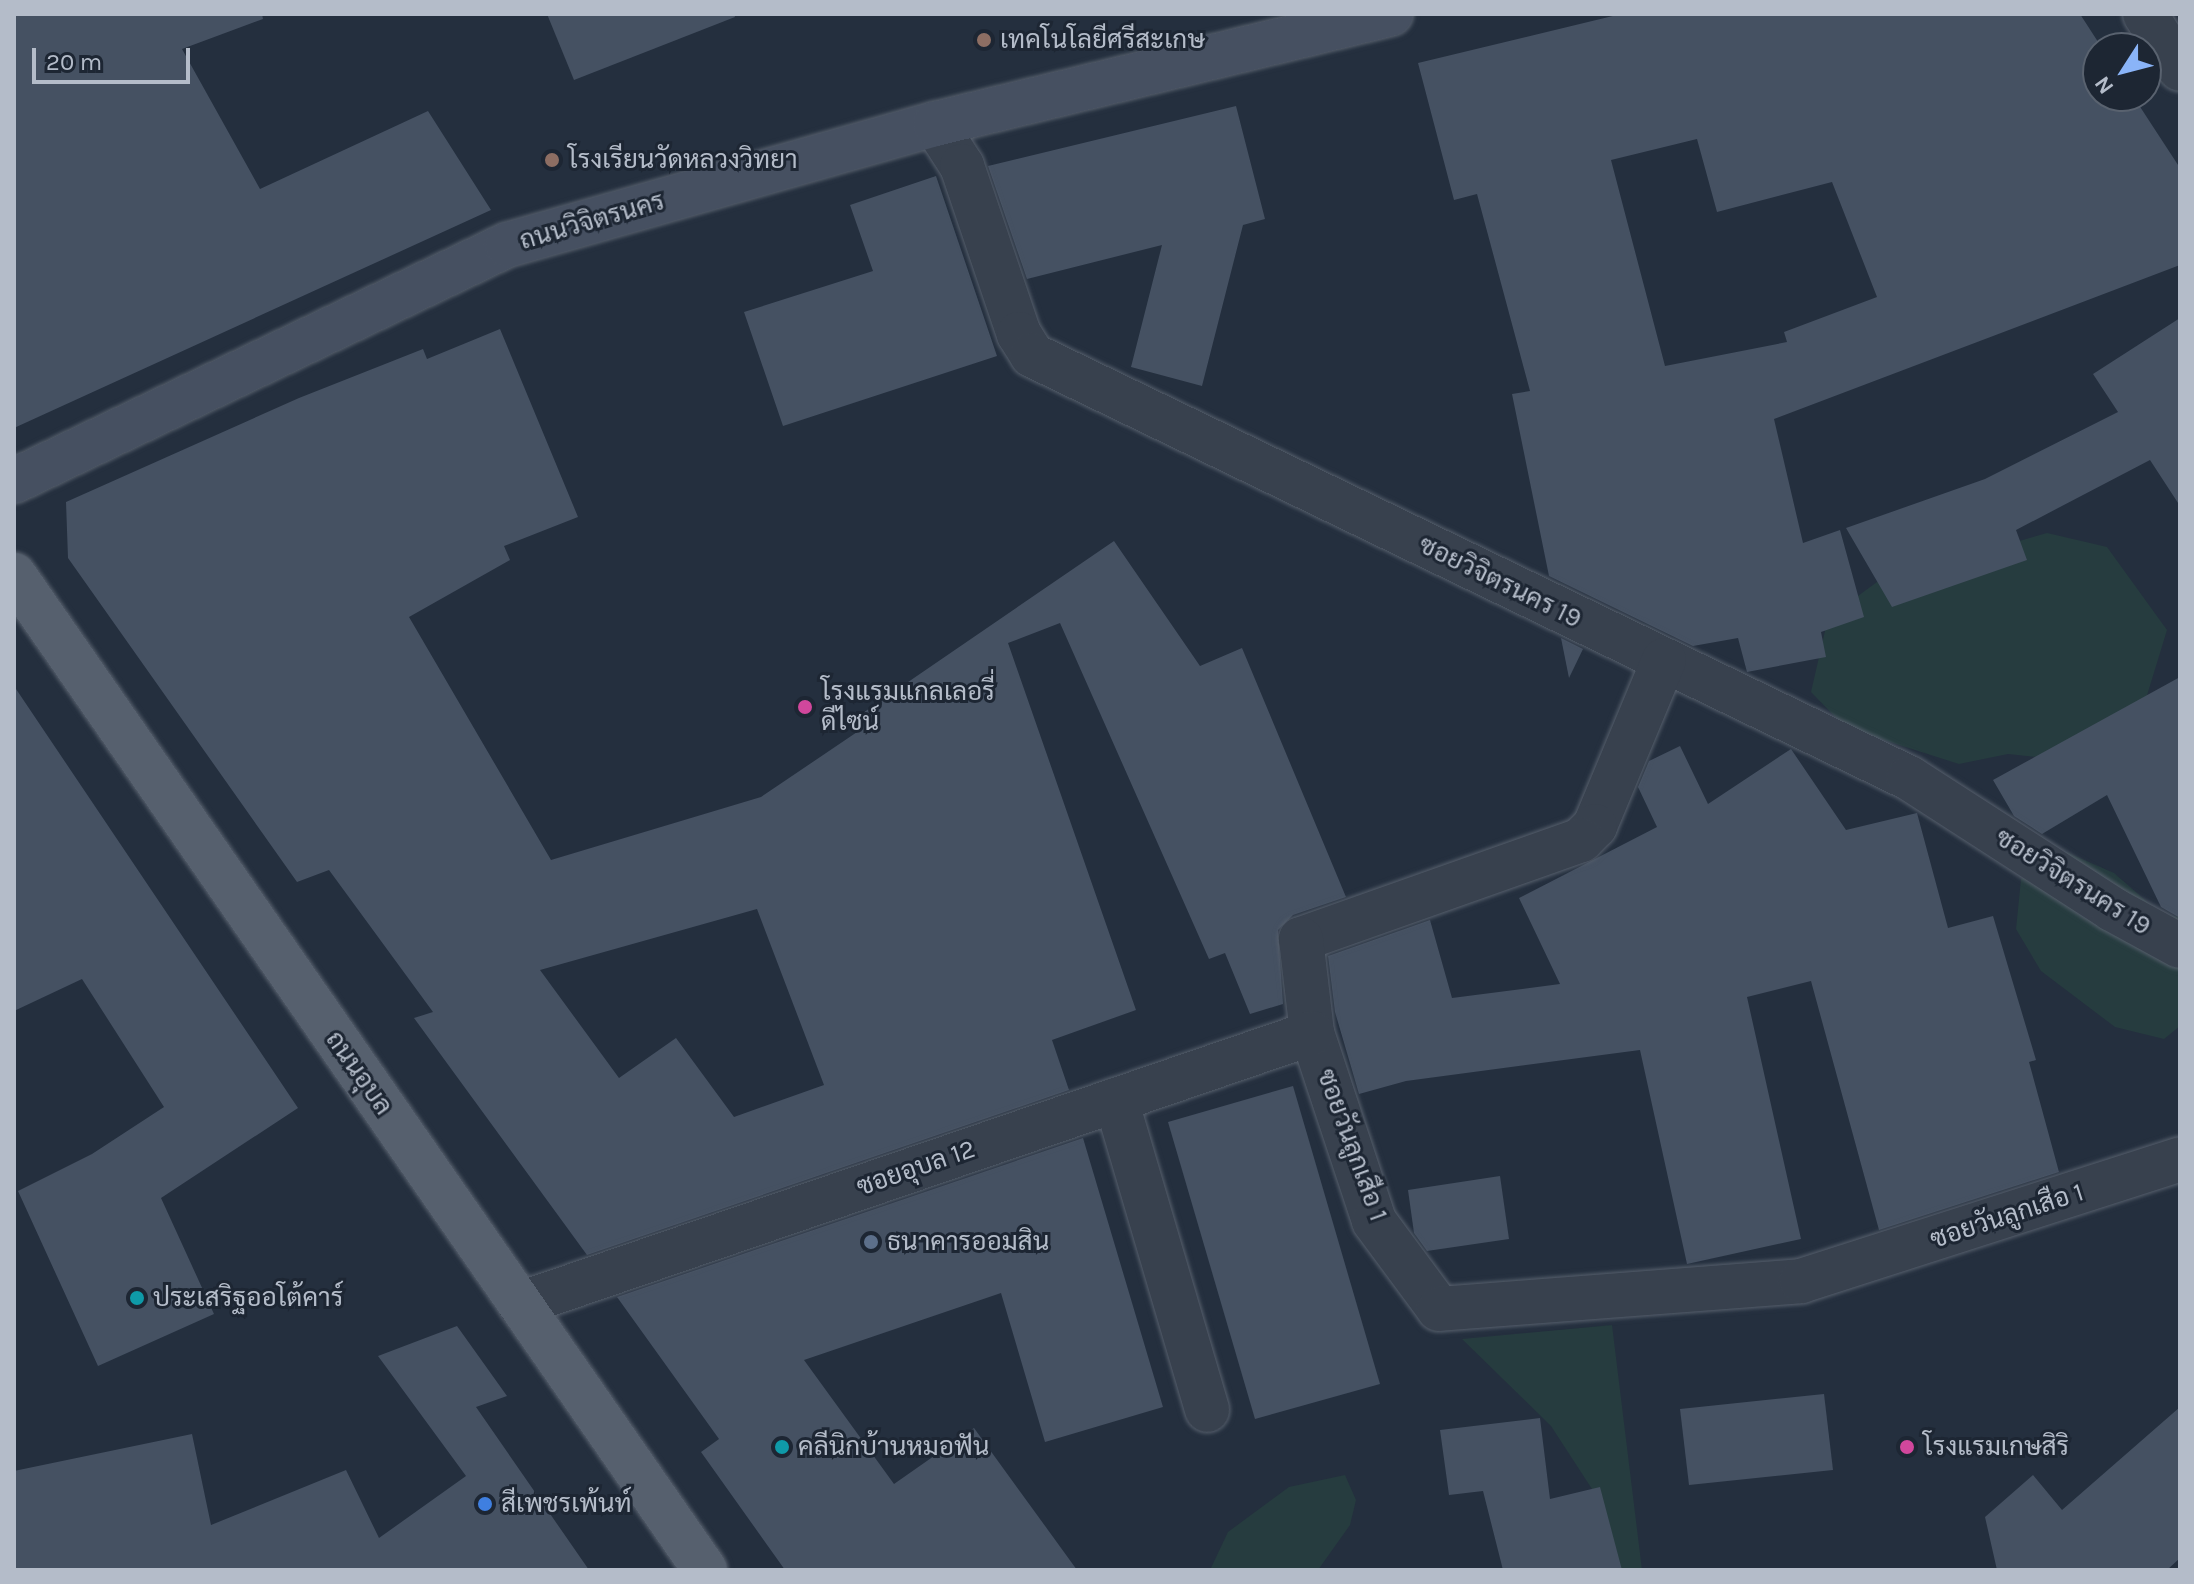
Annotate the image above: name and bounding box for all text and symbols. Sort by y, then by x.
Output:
place label: เทคโนโลยีศรีสะเกษ [1000,24,1205,56]
marker: เทคโนโลยีศรีสะเกษ [975,31,993,49]
scale bar [36,32,194,82]
north arrow [2082,32,2162,112]
text: 20 m [46,48,102,76]
text: N [2089,71,2119,99]
place label: โรงเรียนวัดหลวงวิทยา [568,144,798,176]
marker: โรงเรียนวัดหลวงวิทยา [543,151,561,169]
street label: ถนนวิจิตรนคร [516,185,668,257]
street label: ซอยวิจิตรนคร 19 [1414,529,1586,635]
place label: โรงแรมแกลเลอรี่ ดีไซน์ [821,676,995,738]
marker: โรงแรมแกลเลอรี่ ดีไซน์ [796,698,814,716]
street label: ซอยวิจิตรนคร 19 [1990,822,2156,942]
street label: ถนนอุบล [319,1025,399,1121]
street label: ซอยวันลูกเสือ 1 [1310,1065,1394,1225]
street label: ซอยอุบล 12 [853,1133,979,1203]
street label: ซอยวันลูกเสือ 1 [1926,1177,2088,1255]
place label: ธนาคารออมสิน [887,1226,1049,1258]
marker: ธนาคารออมสิน [862,1233,880,1251]
place label: ประเสริฐออโต้คาร์ [153,1282,343,1314]
marker: ประเสริฐออโต้คาร์ [128,1289,146,1307]
place label: คลีนิกบ้านหมอฟัน [798,1431,989,1463]
place label: โรงแรมเกษสิริ [1923,1431,2069,1463]
marker: คลีนิกบ้านหมอฟัน [773,1438,791,1456]
marker: โรงแรมเกษสิริ [1898,1438,1916,1456]
place label: สีเพชรเพ้นท์ [501,1488,632,1520]
marker: สีเพชรเพ้นท์ [476,1495,494,1513]

